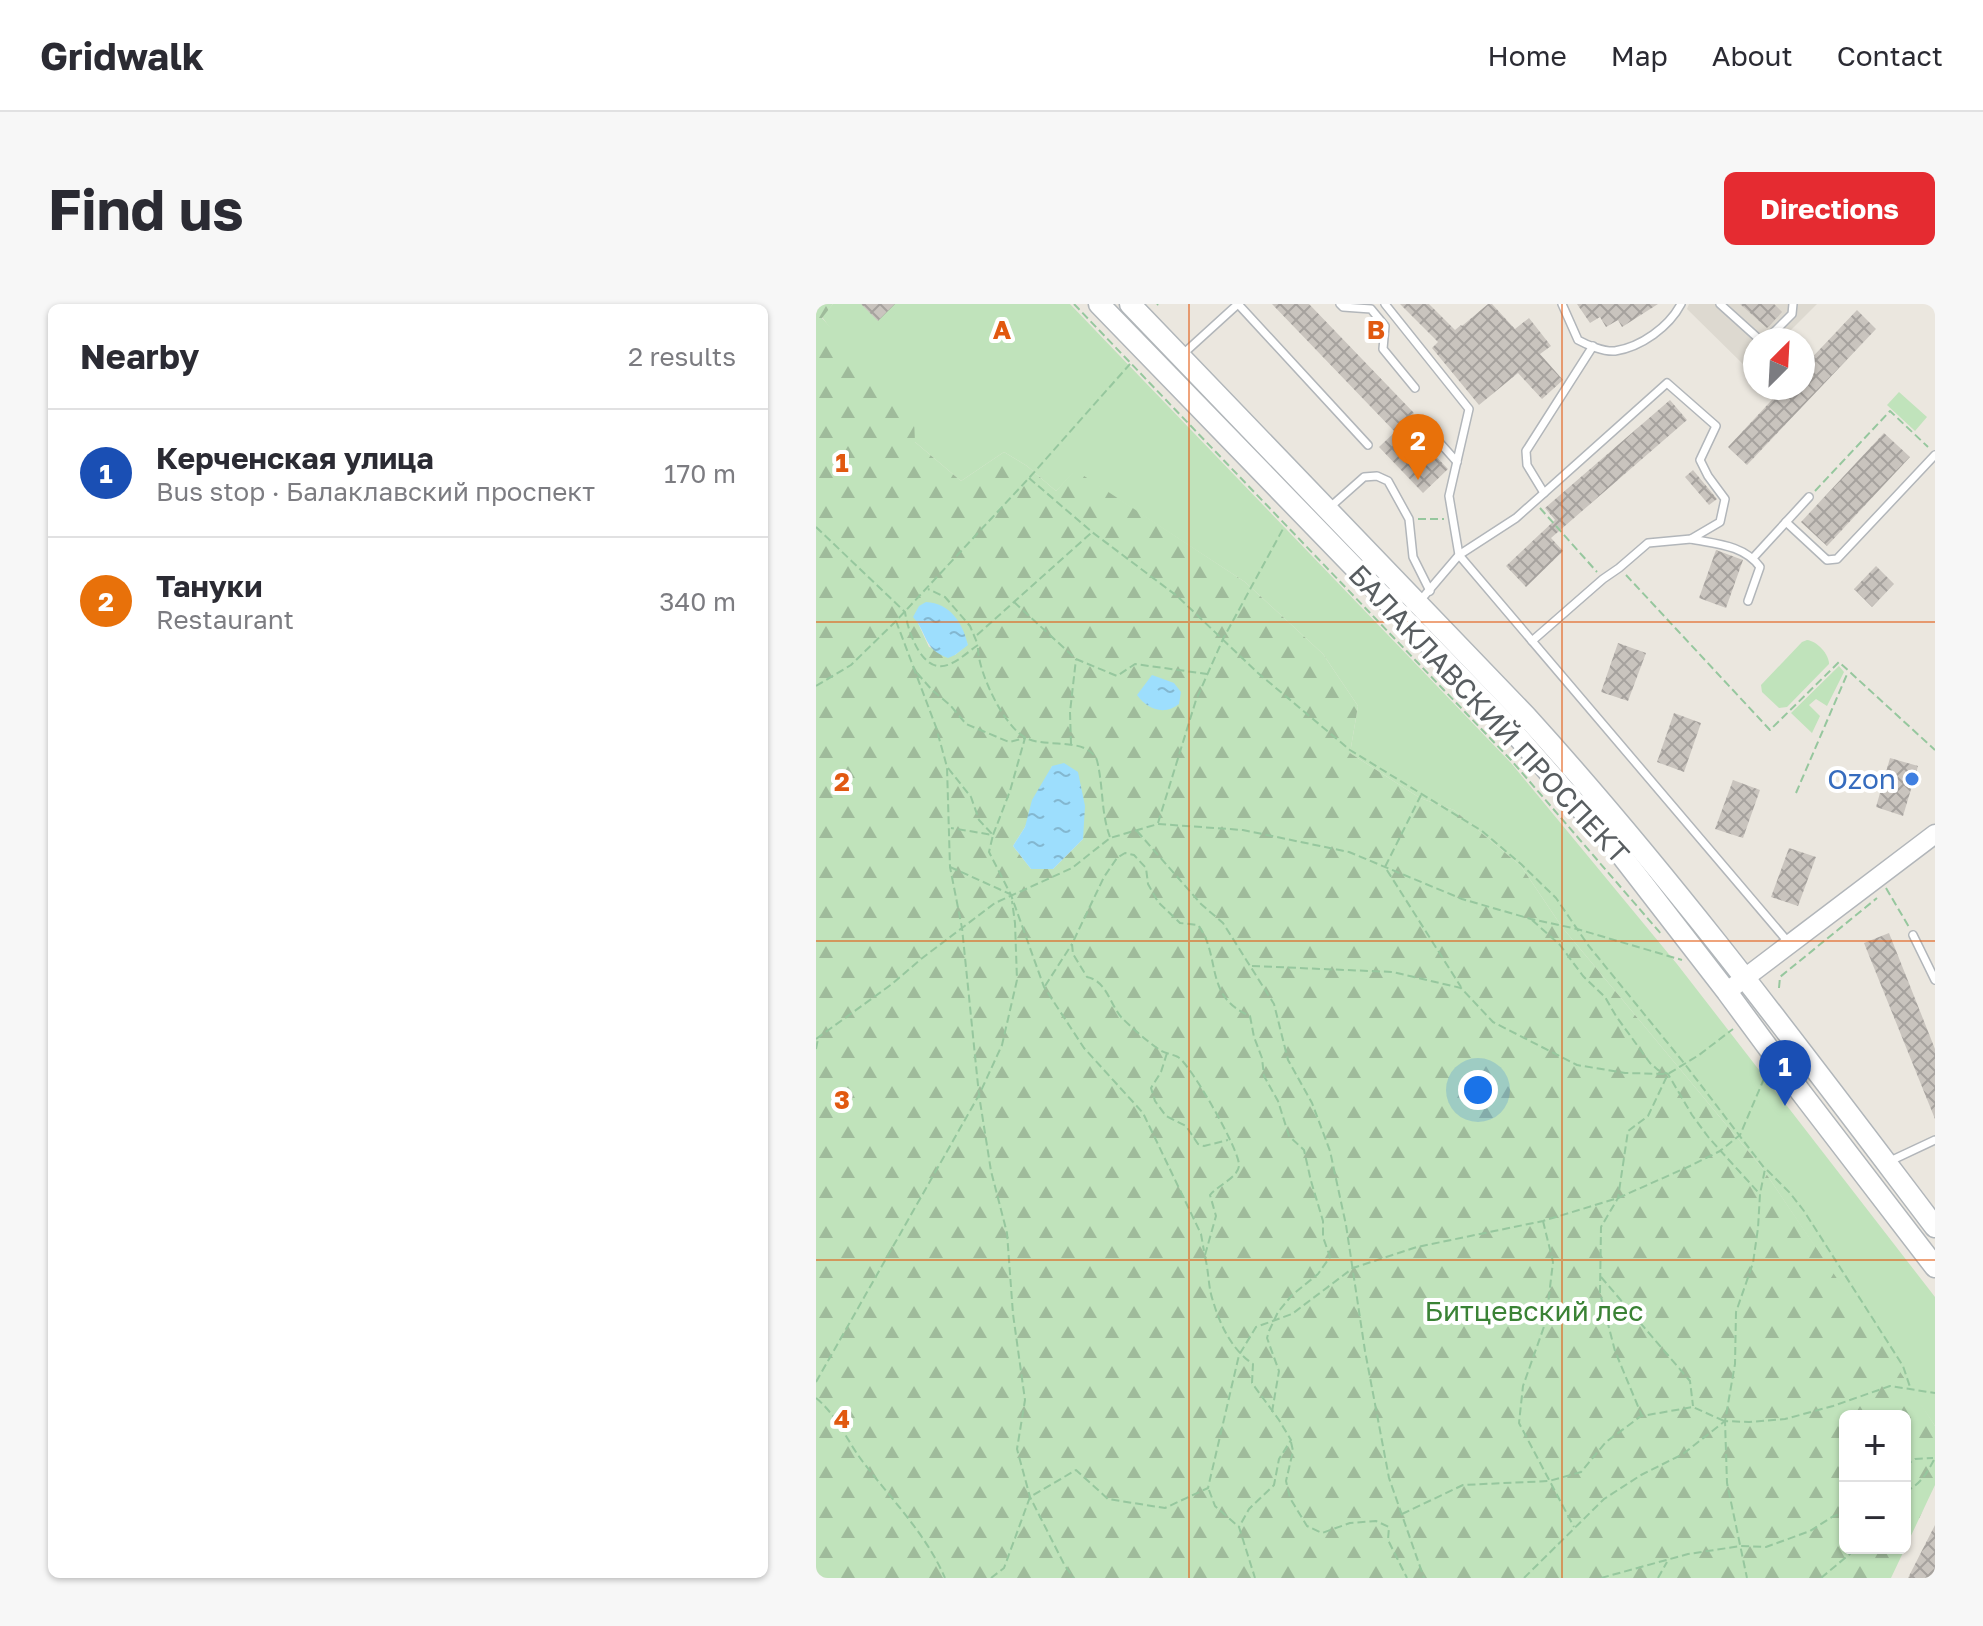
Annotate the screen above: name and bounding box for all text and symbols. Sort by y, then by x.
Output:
text: Gridwalk [40,33,204,78]
text: Home [1488,39,1567,72]
text: Map [1611,39,1668,72]
text: About [1712,39,1793,72]
text: Contact [1837,39,1943,72]
button: Directions [1724,172,1935,245]
text: Find us [48,175,244,242]
text: A [993,314,1012,345]
text: B [1367,314,1385,345]
north arrow [1743,328,1815,400]
text: Nearby [80,336,200,376]
text: 2 results [628,341,736,372]
pin: 2 [1392,414,1444,480]
text: Керченская улица [156,440,434,476]
text: 1 [835,447,849,478]
text: 1 [99,458,113,489]
text: 170 m [664,458,736,489]
text: Bus stop · Балаклавский проспект [156,476,595,507]
street label: БАЛАКЛАВСКИЙ ПРОСПЕКТ [1342,558,1636,870]
text: Тануки [156,568,263,604]
text: 2 [98,586,114,617]
text: 340 m [659,586,736,617]
text: Restaurant [156,604,294,635]
place label: Ozon [1827,762,1896,795]
text: 2 [834,766,850,797]
marker: Ozon [1903,770,1921,788]
pin: 1 [1759,1040,1811,1106]
your location [1458,1070,1498,1110]
text: 3 [834,1084,850,1115]
park label: Битцевский лес [1424,1294,1644,1327]
text: 4 [834,1403,850,1434]
map controls [1839,1410,1911,1554]
button: + [1839,1410,1911,1482]
button: − [1839,1482,1911,1554]

